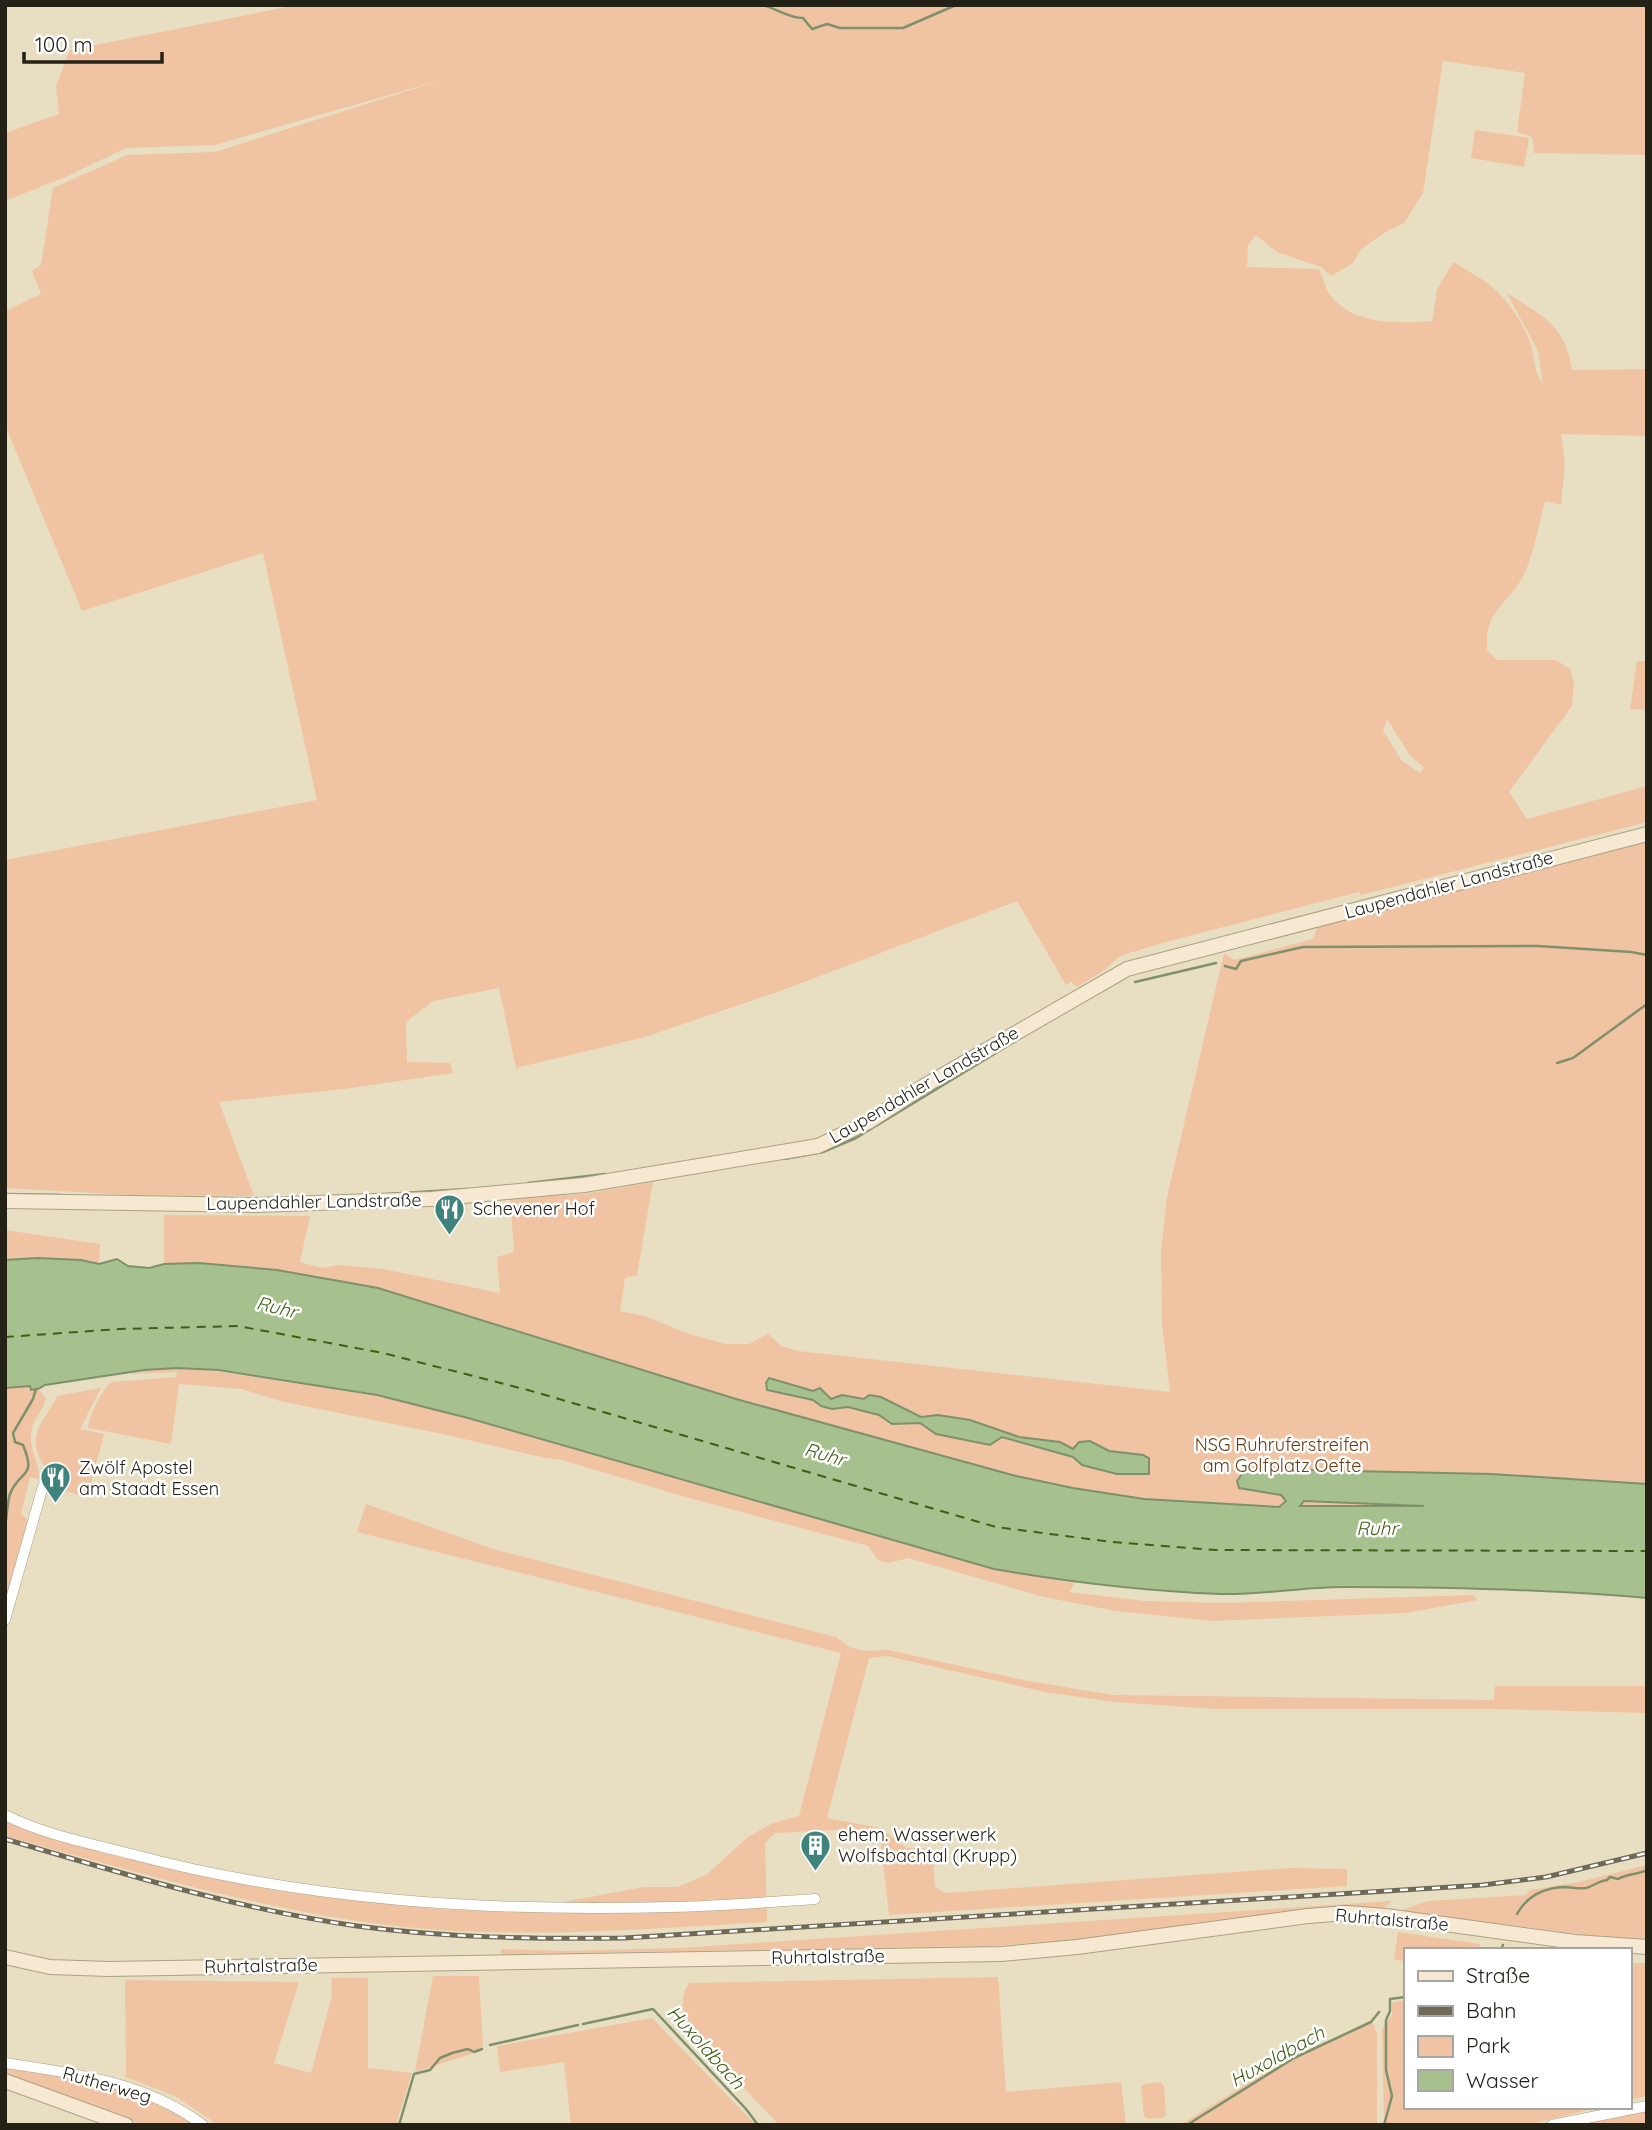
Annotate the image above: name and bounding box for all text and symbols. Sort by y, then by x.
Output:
scale bar [24,21,163,65]
text: 100 m [35,31,93,57]
street label: Laupendahler Landstraße [1342,846,1556,923]
street label: Laupendahler Landstraße [825,1021,1023,1148]
street label: Laupendahler Landstraße [206,1188,422,1215]
restaurant icon: Schevener Hof [433,1192,467,1236]
place label: Schevener Hof [473,1197,596,1220]
water label: Ruhr [254,1290,303,1324]
park label: NSG Ruhruferstreifen am Golfplatz Oefte [1195,1433,1369,1477]
water label: Ruhr [802,1437,851,1472]
place label: Zwölf Apostel am Staadt Essen [79,1456,219,1500]
restaurant icon: Zwölf Apostel am Staadt Essen [39,1461,73,1505]
water label: Ruhr [1356,1516,1400,1540]
place label: ehem. Wasserwerk Wolfsbachtal (Krupp) [838,1823,1017,1867]
building icon: ehem. Wasserwerk Wolfsbachtal (Krupp) [798,1828,832,1872]
street label: Ruhrtalstraße [1334,1903,1450,1936]
street label: Ruhrtalstraße [771,1944,885,1969]
legend [1404,1948,1631,2109]
street label: Ruhrtalstraße [204,1953,318,1978]
text: Straße [1466,1962,1530,1988]
text: Bahn [1466,1997,1516,2023]
water label: Huxoldbach [662,2000,751,2095]
water label: Huxoldbach [1226,2020,1329,2092]
text: Park [1466,2032,1510,2058]
street label: Rutherweg [60,2061,154,2108]
text: Wasser [1466,2067,1538,2093]

